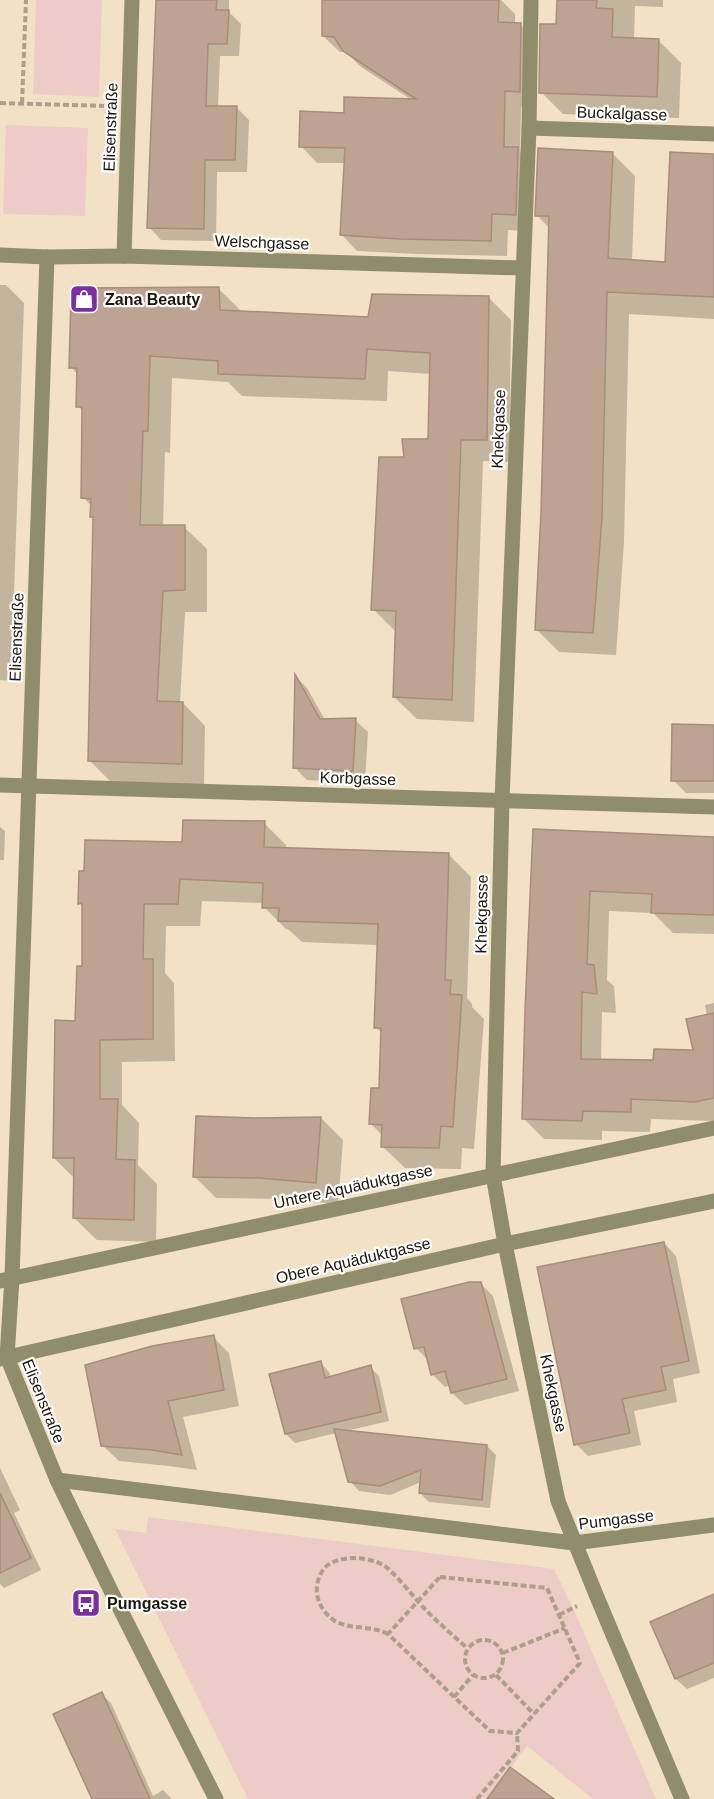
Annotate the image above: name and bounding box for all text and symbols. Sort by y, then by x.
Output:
street label: Elisenstraße [100,82,121,172]
street label: Buckalgasse [576,103,668,124]
street label: Welschgasse [214,232,310,253]
shop icon: Zana Beauty [68,283,100,315]
place label: Zana Beauty [105,291,200,308]
street label: Khekgasse [489,389,508,469]
street label: Elisenstraße [6,592,27,682]
street label: Korbgasse [319,769,397,788]
street label: Khekgasse [472,874,491,954]
street label: Untere Aquäduktgasse [272,1161,434,1212]
street label: Obere Aquäduktgasse [274,1234,432,1287]
street label: Khekgasse [537,1353,570,1434]
street label: Elisenstraße [19,1357,68,1446]
street label: Pumgasse [578,1506,655,1533]
bus stop icon: Pumgasse [70,1587,102,1619]
place label: Pumgasse [107,1595,187,1612]

